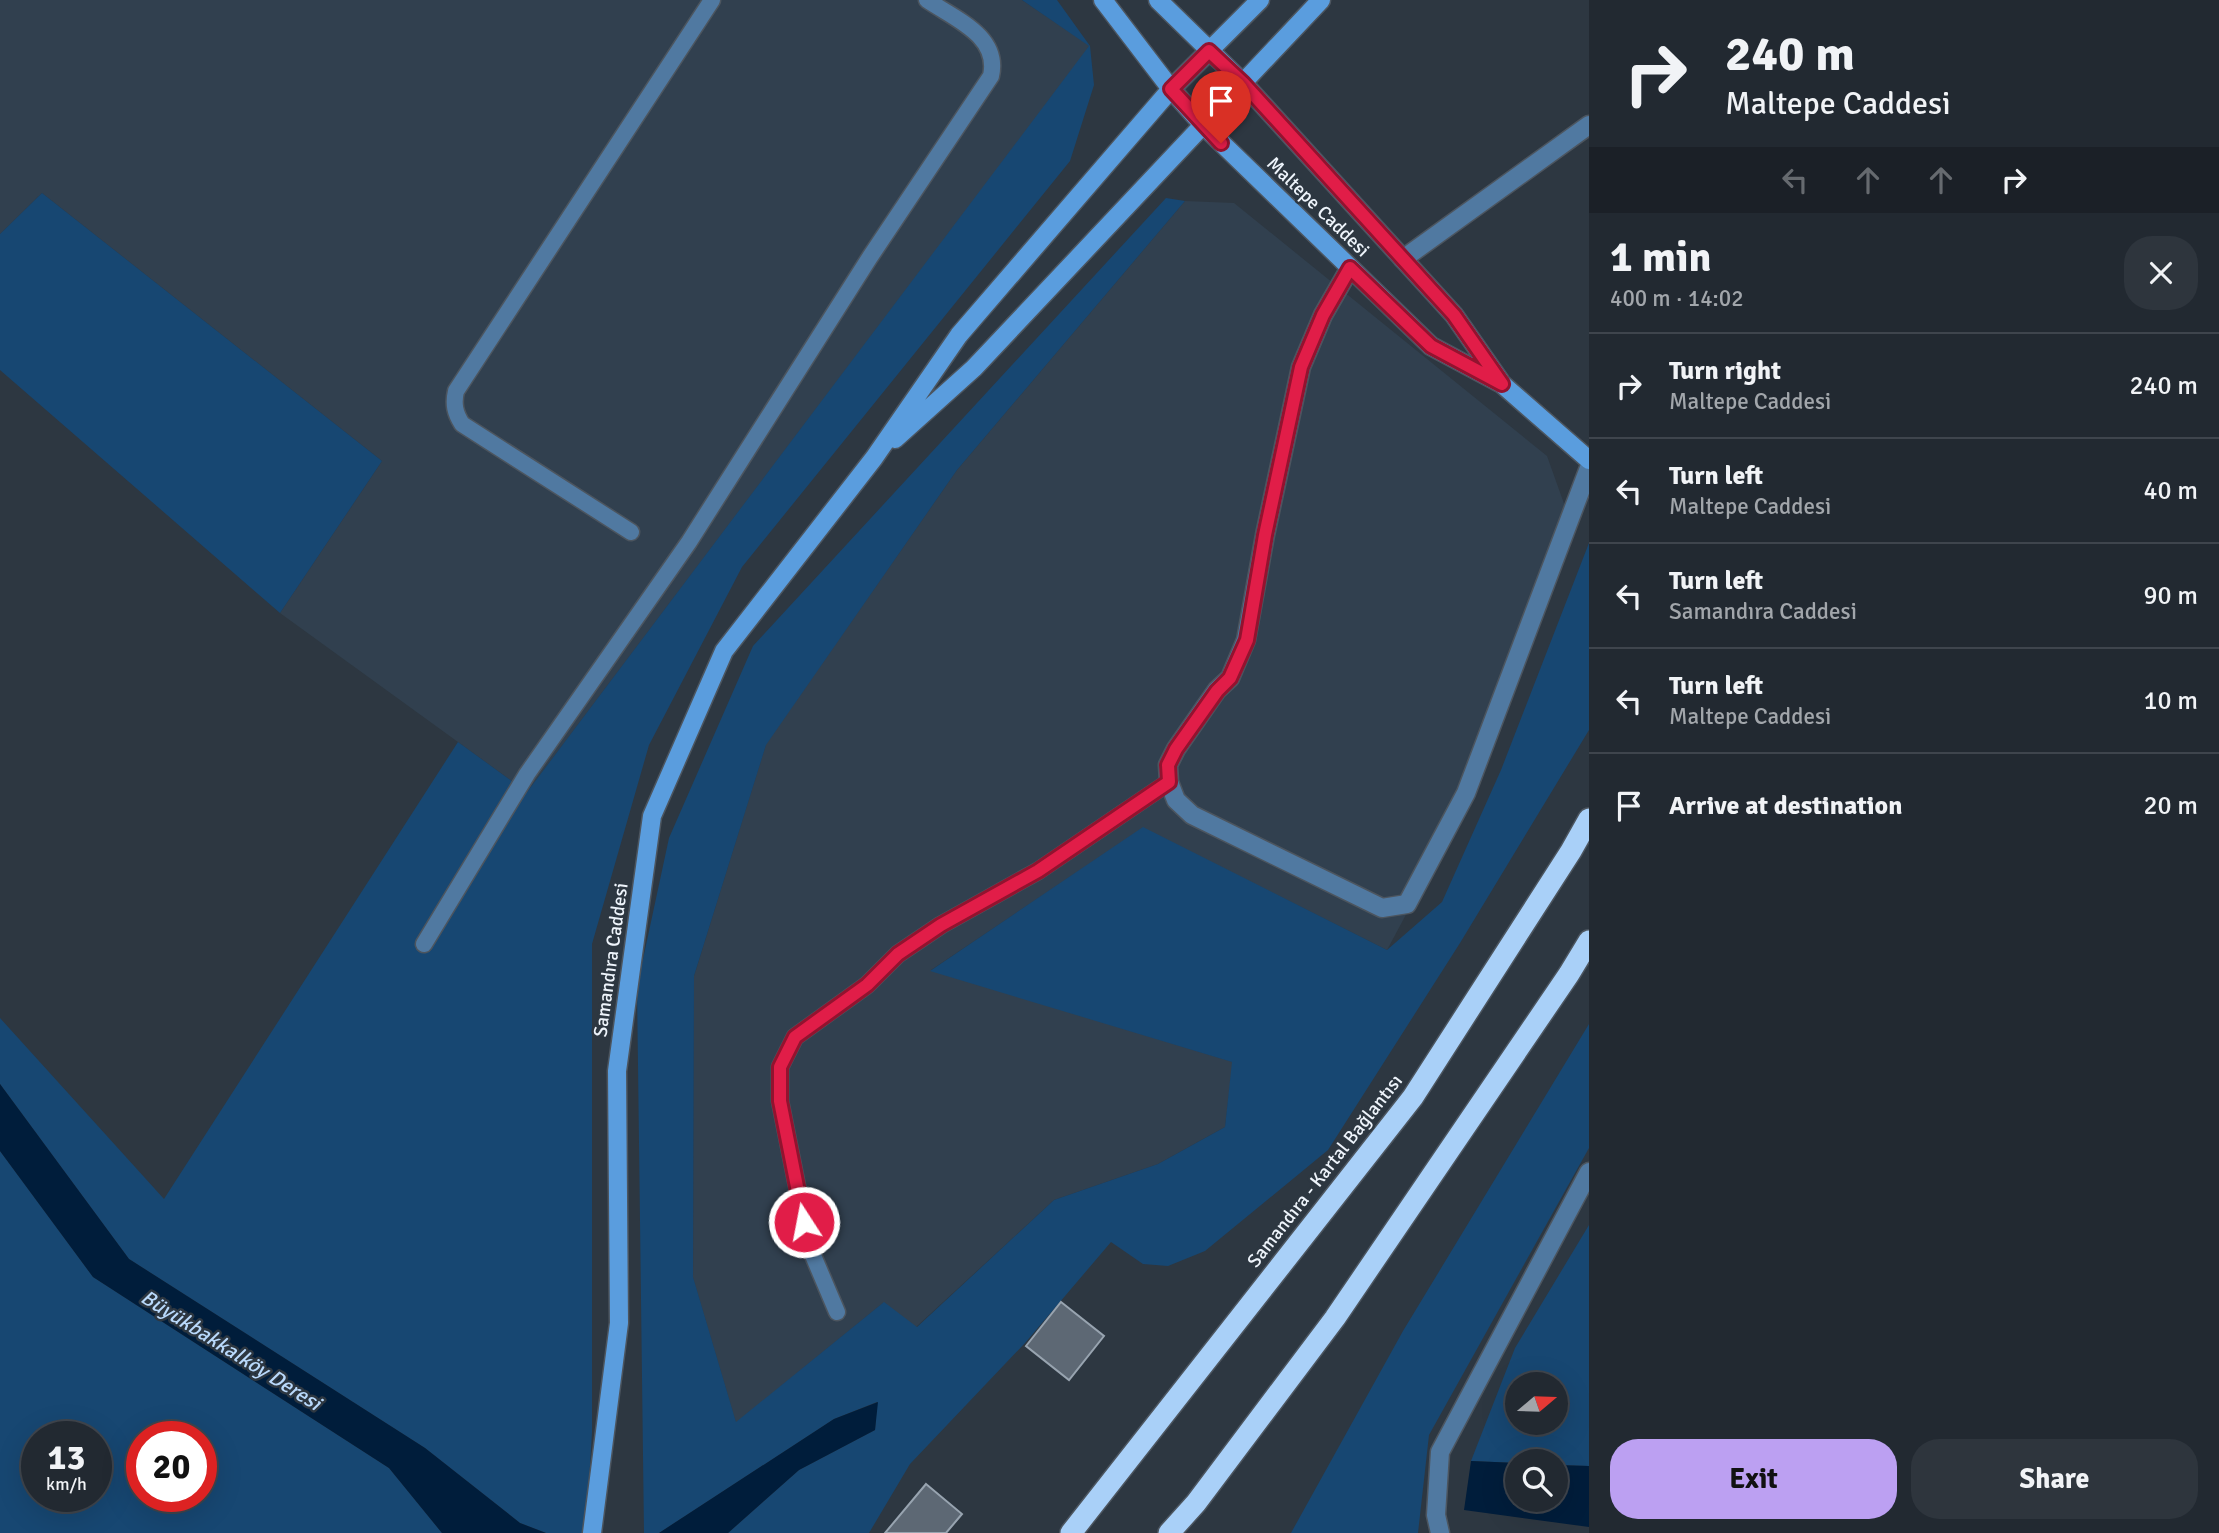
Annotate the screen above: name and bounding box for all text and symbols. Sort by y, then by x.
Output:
text: 240 m [1725,24,1855,84]
icon: right [1610,28,1701,119]
pin [1191,71,1251,143]
icon: arrive [1202,82,1240,120]
text: Maltepe Caddesi [1725,84,1951,123]
street label: Maltepe Caddesi [1261,152,1375,262]
icon: left [1776,161,1814,199]
icon: ahead [1849,161,1887,199]
icon: ahead [1922,161,1960,199]
icon: right [1995,161,2033,199]
text: 1 min [1610,232,1711,283]
button: close [2124,236,2198,310]
text: 400 m · 14:02 [1610,284,1744,313]
text: Turn right [1669,355,1781,387]
icon: right [1610,367,1648,405]
text: 240 m [2129,370,2198,402]
text: Maltepe Caddesi [1669,387,1831,416]
text: Turn left [1669,460,1763,492]
icon: left [1610,472,1648,510]
text: 40 m [2143,475,2198,507]
text: Maltepe Caddesi [1669,492,1831,521]
text: Turn left [1669,565,1763,597]
icon: left [1610,577,1648,615]
text: 90 m [2143,580,2198,612]
text: Samandıra Caddesi [1669,597,1857,626]
text: Turn left [1669,670,1763,702]
icon: left [1610,682,1648,720]
text: 10 m [2143,685,2198,717]
text: Maltepe Caddesi [1669,702,1831,731]
icon: arrive [1610,787,1648,825]
text: Arrive at destination [1669,790,1902,822]
text: 20 m [2143,790,2198,822]
street label: Samandıra Caddesi [588,881,634,1039]
street label: Samandıra - Kartal Bağlantısı [1242,1070,1408,1272]
position arrow [767,1185,841,1259]
water label: Büyükbakkalköy Deresi [136,1284,328,1417]
north arrow [1505,1372,1568,1435]
map controls [1505,1372,1568,1512]
speed limit sign: 20 [126,1421,217,1512]
text: 13 [48,1436,85,1479]
button: Exit [1610,1439,1897,1519]
button: Share [1911,1439,2198,1519]
button: search [1505,1449,1568,1512]
text: km/h [46,1473,87,1495]

